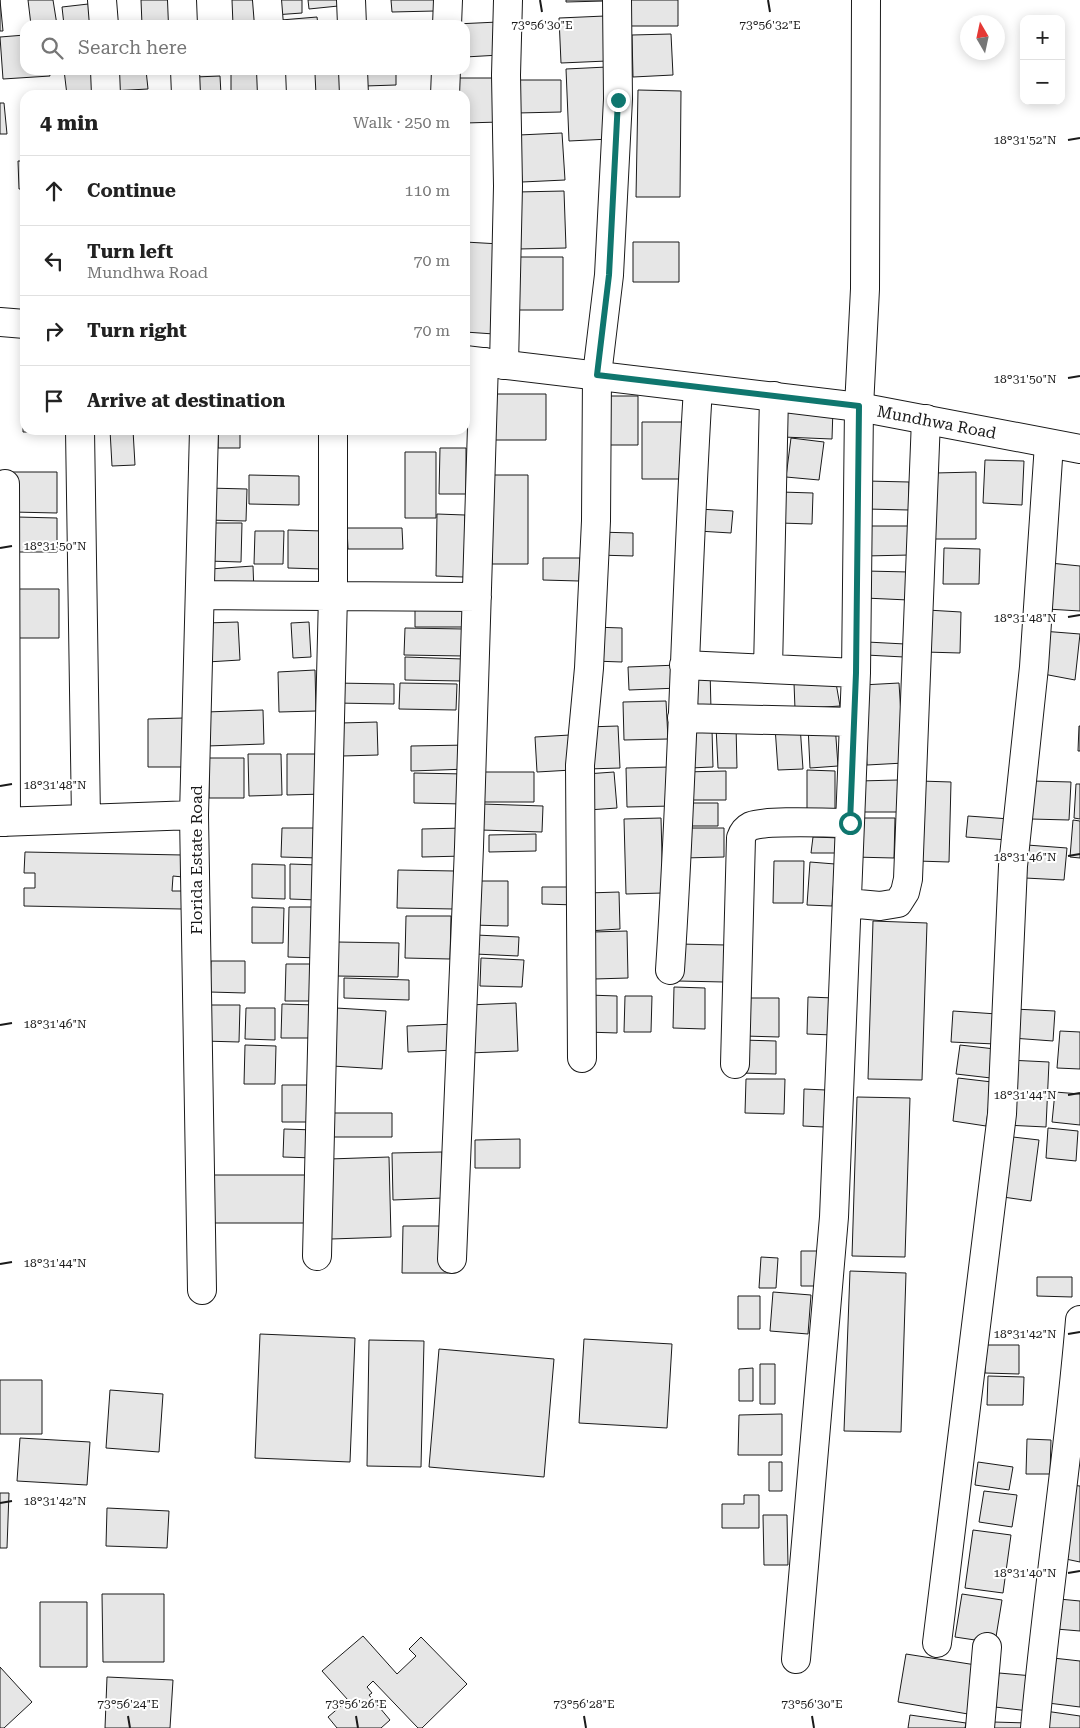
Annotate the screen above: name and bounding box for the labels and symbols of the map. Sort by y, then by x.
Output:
north arrow [960,15,1005,60]
text: 73°56'30"E [511,18,573,32]
text: 73°56'32"E [739,18,801,32]
route end [607,89,630,112]
text: 18°31'52"N [993,133,1057,147]
text: 18°31'50"N [993,372,1057,386]
street label: Mundhwa Road [875,402,998,443]
text: 18°31'50"N [23,539,87,553]
text: 18°31'48"N [993,611,1057,625]
text: 18°31'48"N [23,778,87,792]
street label: Florida Estate Road [187,785,206,935]
route start [839,812,862,835]
text: 18°31'46"N [993,850,1057,864]
text: 18°31'46"N [23,1017,87,1031]
text: 18°31'44"N [993,1088,1057,1102]
text: 18°31'44"N [23,1256,87,1270]
text: 18°31'42"N [993,1327,1057,1341]
text: 18°31'42"N [23,1494,87,1508]
text: 18°31'40"N [993,1566,1057,1580]
text: 73°56'24"E [97,1697,159,1711]
text: 73°56'26"E [325,1697,387,1711]
text: 73°56'28"E [553,1697,615,1711]
text: 73°56'30"E [781,1697,843,1711]

